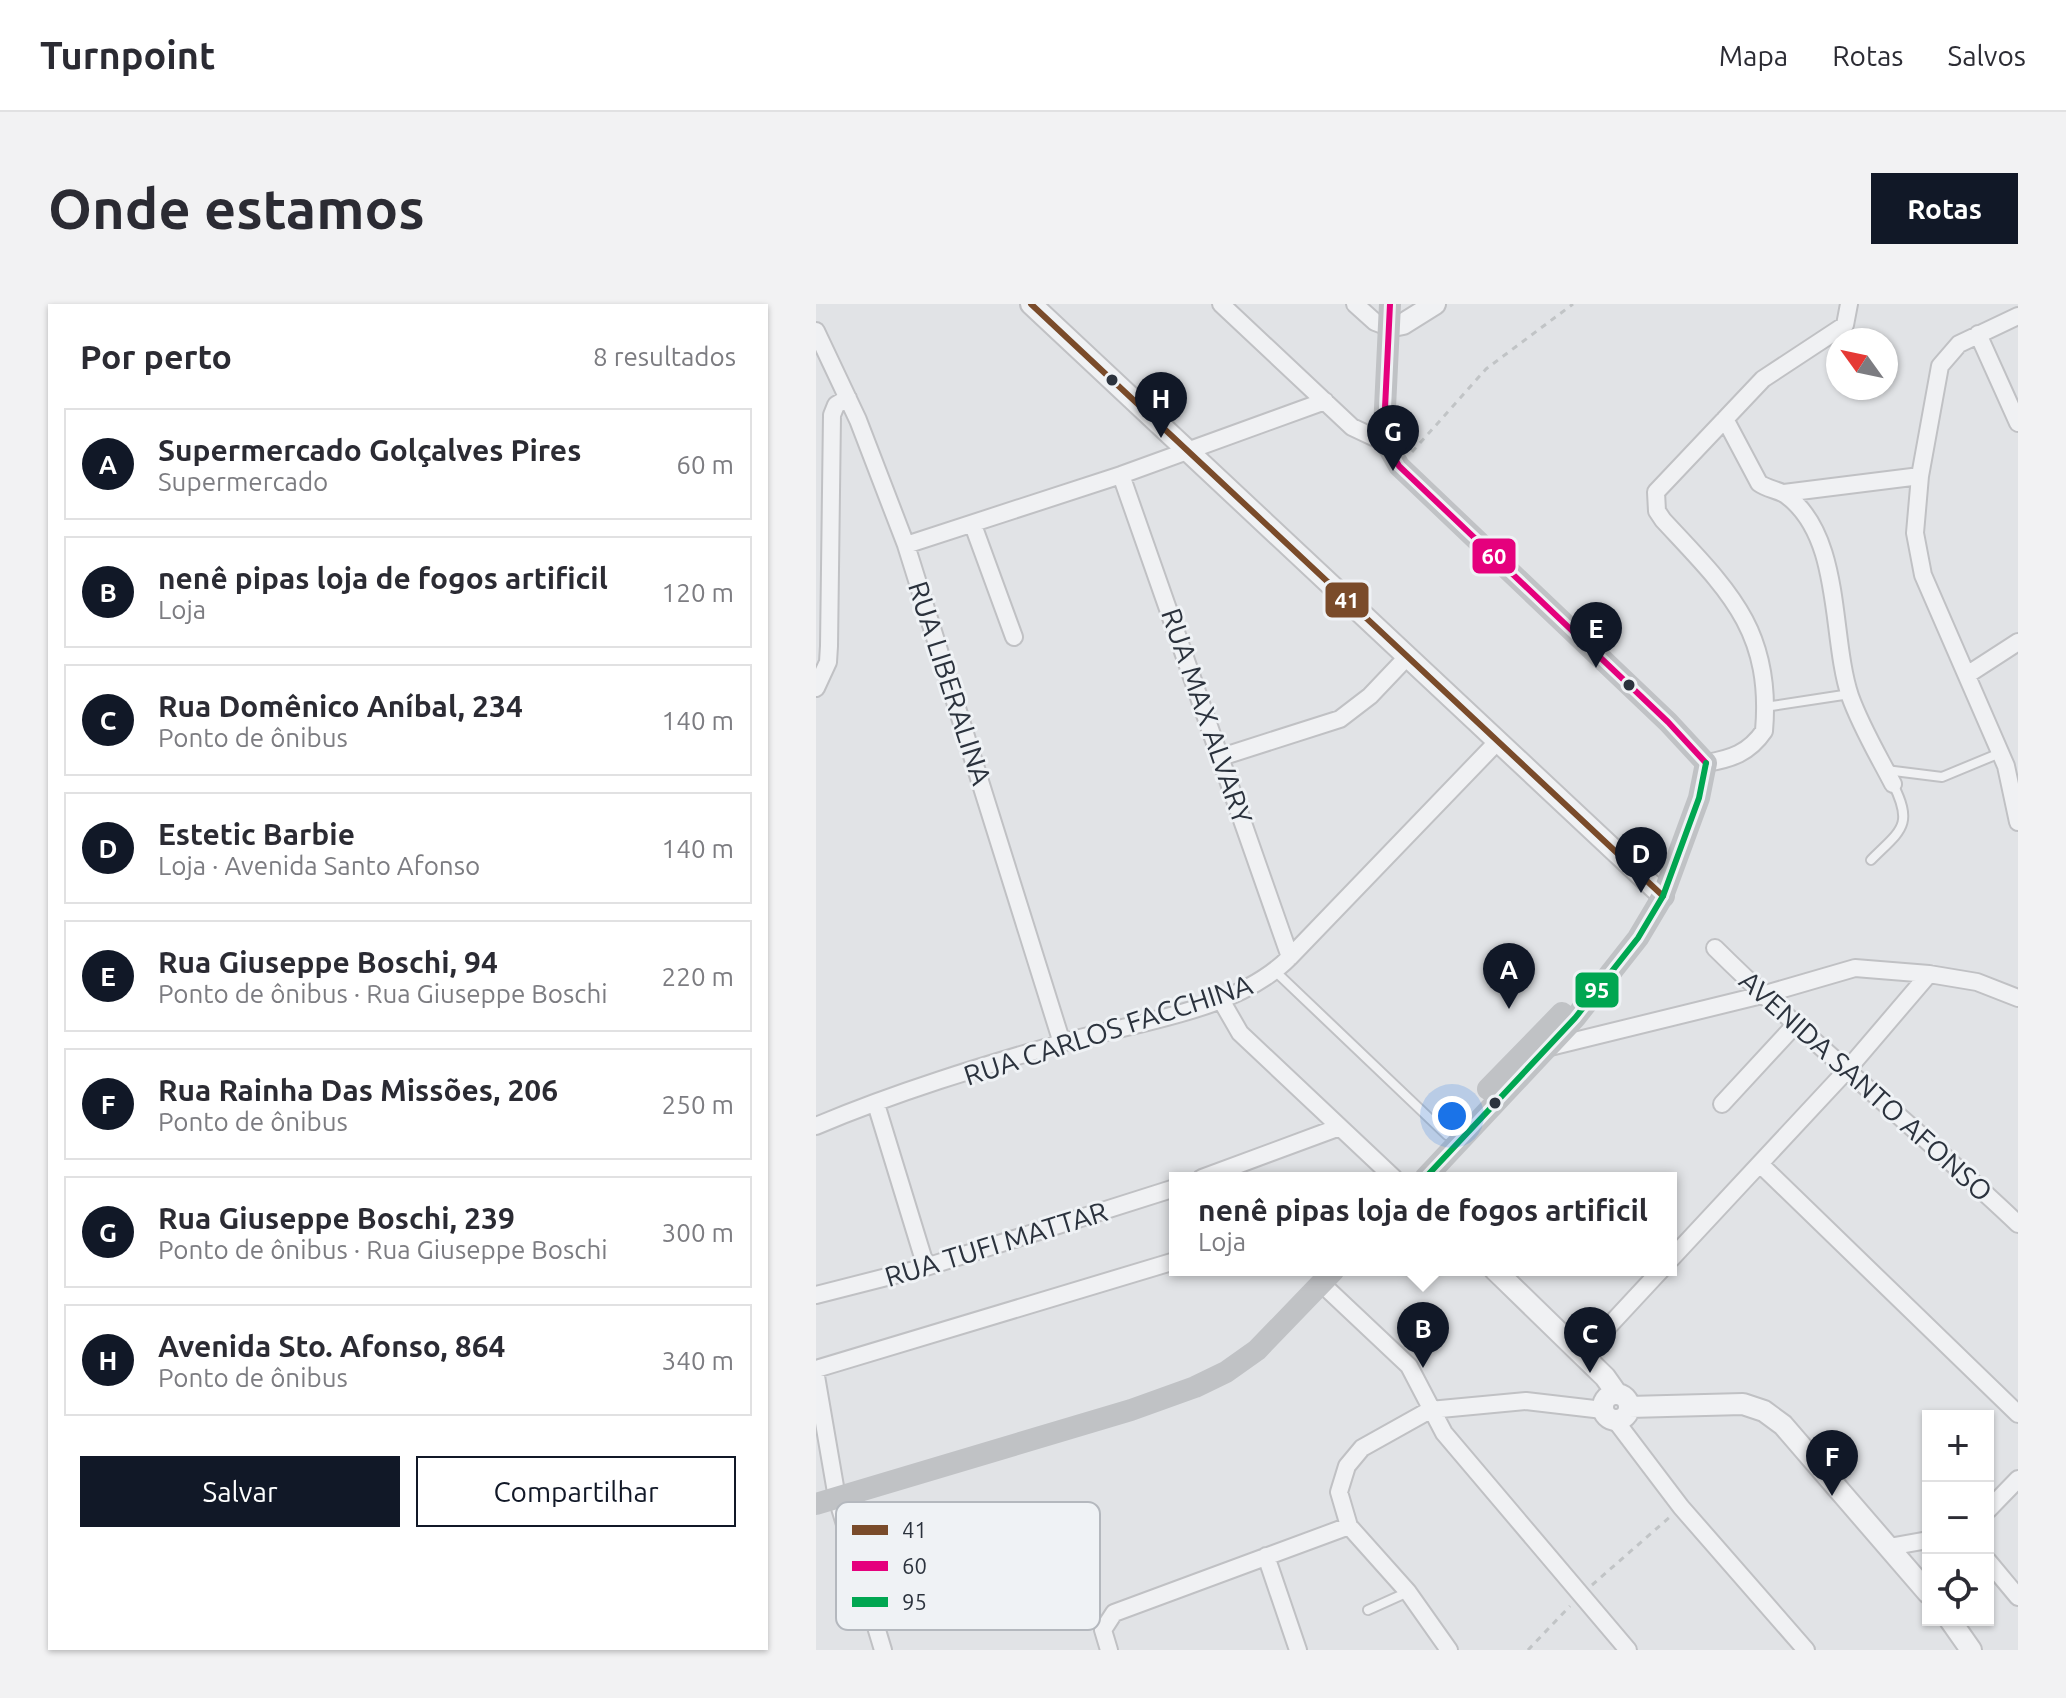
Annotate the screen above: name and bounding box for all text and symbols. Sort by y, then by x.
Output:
text: Turnpoint [40,34,215,76]
text: Mapa [1719,40,1788,71]
text: Rotas [1832,40,1903,71]
text: Salvos [1947,40,2026,71]
button: Rotas [1871,173,2018,244]
text: Onde estamos [48,177,425,240]
north arrow [1826,328,1898,400]
text: Por perto [80,337,232,375]
text: 8 resultados [593,342,736,371]
unlabelled marker [1104,372,1120,388]
pin: H [1135,372,1187,438]
pin: G [1367,405,1419,471]
text: Supermercado Golçalves Pires [158,433,581,467]
text: A [99,450,117,479]
text: 60 m [676,450,734,479]
text: Supermercado [158,467,328,496]
line badge: 60 [1471,537,1517,575]
text: 60 [1482,543,1506,568]
text: nenê pipas loja de fogos artificil [158,561,608,595]
street label: RUA LIBERALINA [903,577,998,788]
text: B [99,578,117,607]
text: 120 m [662,578,734,607]
line badge: 41 [1324,581,1370,619]
text: 41 [1335,587,1359,612]
text: Loja [158,595,206,624]
pin: E [1570,602,1622,668]
street label: RUA MAX ALVARY [1156,604,1259,828]
unlabelled marker [1621,677,1637,693]
text: Rua Domênico Aníbal, 234 [158,689,523,723]
text: C [100,706,116,735]
text: 140 m [662,706,734,735]
text: Ponto de ônibus [158,723,348,752]
text: Estetic Barbie [158,817,355,851]
pin: D [1615,827,1667,893]
text: D [99,834,117,863]
text: 140 m [662,834,734,863]
text: Loja · Avenida Santo Afonso [158,851,480,880]
pin: A [1483,943,1535,1009]
text: Rua Giuseppe Boschi, 94 [158,945,498,979]
text: E [100,962,116,991]
text: 220 m [662,962,734,991]
street label: AVENIDA SANTO AFONSO [1734,964,1999,1207]
street label: RUA CARLOS FACCHINA [960,968,1256,1091]
line badge: 95 [1574,971,1620,1009]
text: 95 [1585,977,1609,1002]
text: Ponto de ônibus · Rua Giuseppe Boschi [158,979,608,1008]
text: Rua Rainha Das Missões, 206 [158,1073,558,1107]
text: F [101,1090,115,1119]
text: 250 m [662,1090,734,1119]
unlabelled marker [1487,1095,1503,1111]
your location [1432,1096,1472,1136]
text: Ponto de ônibus [158,1107,348,1136]
popup [1169,1172,1677,1276]
text: nenê pipas loja de fogos artificil [1198,1193,1648,1227]
street label: RUA TUFI MATTAR [881,1195,1111,1292]
text: Rua Giuseppe Boschi, 239 [158,1201,515,1235]
text: G [99,1218,117,1247]
text: 300 m [662,1218,734,1247]
text: Loja [1198,1227,1246,1256]
text: Ponto de ônibus · Rua Giuseppe Boschi [158,1235,608,1264]
pin: B [1397,1302,1449,1368]
pin: C [1564,1307,1616,1373]
text: Avenida Sto. Afonso, 864 [158,1329,505,1363]
text: H [99,1346,117,1375]
text: 340 m [662,1346,734,1375]
text: Ponto de ônibus [158,1363,348,1392]
map controls [1922,1410,1994,1626]
button: + [1922,1410,1994,1482]
pin: F [1806,1430,1858,1496]
button: Salvar [80,1456,400,1527]
button: Compartilhar [416,1456,736,1527]
button: − [1922,1482,1994,1554]
legend [836,1502,1100,1630]
text: 41 [902,1517,927,1542]
text: 60 [902,1553,927,1578]
button: locate [1922,1554,1994,1626]
text: 95 [902,1589,927,1614]

